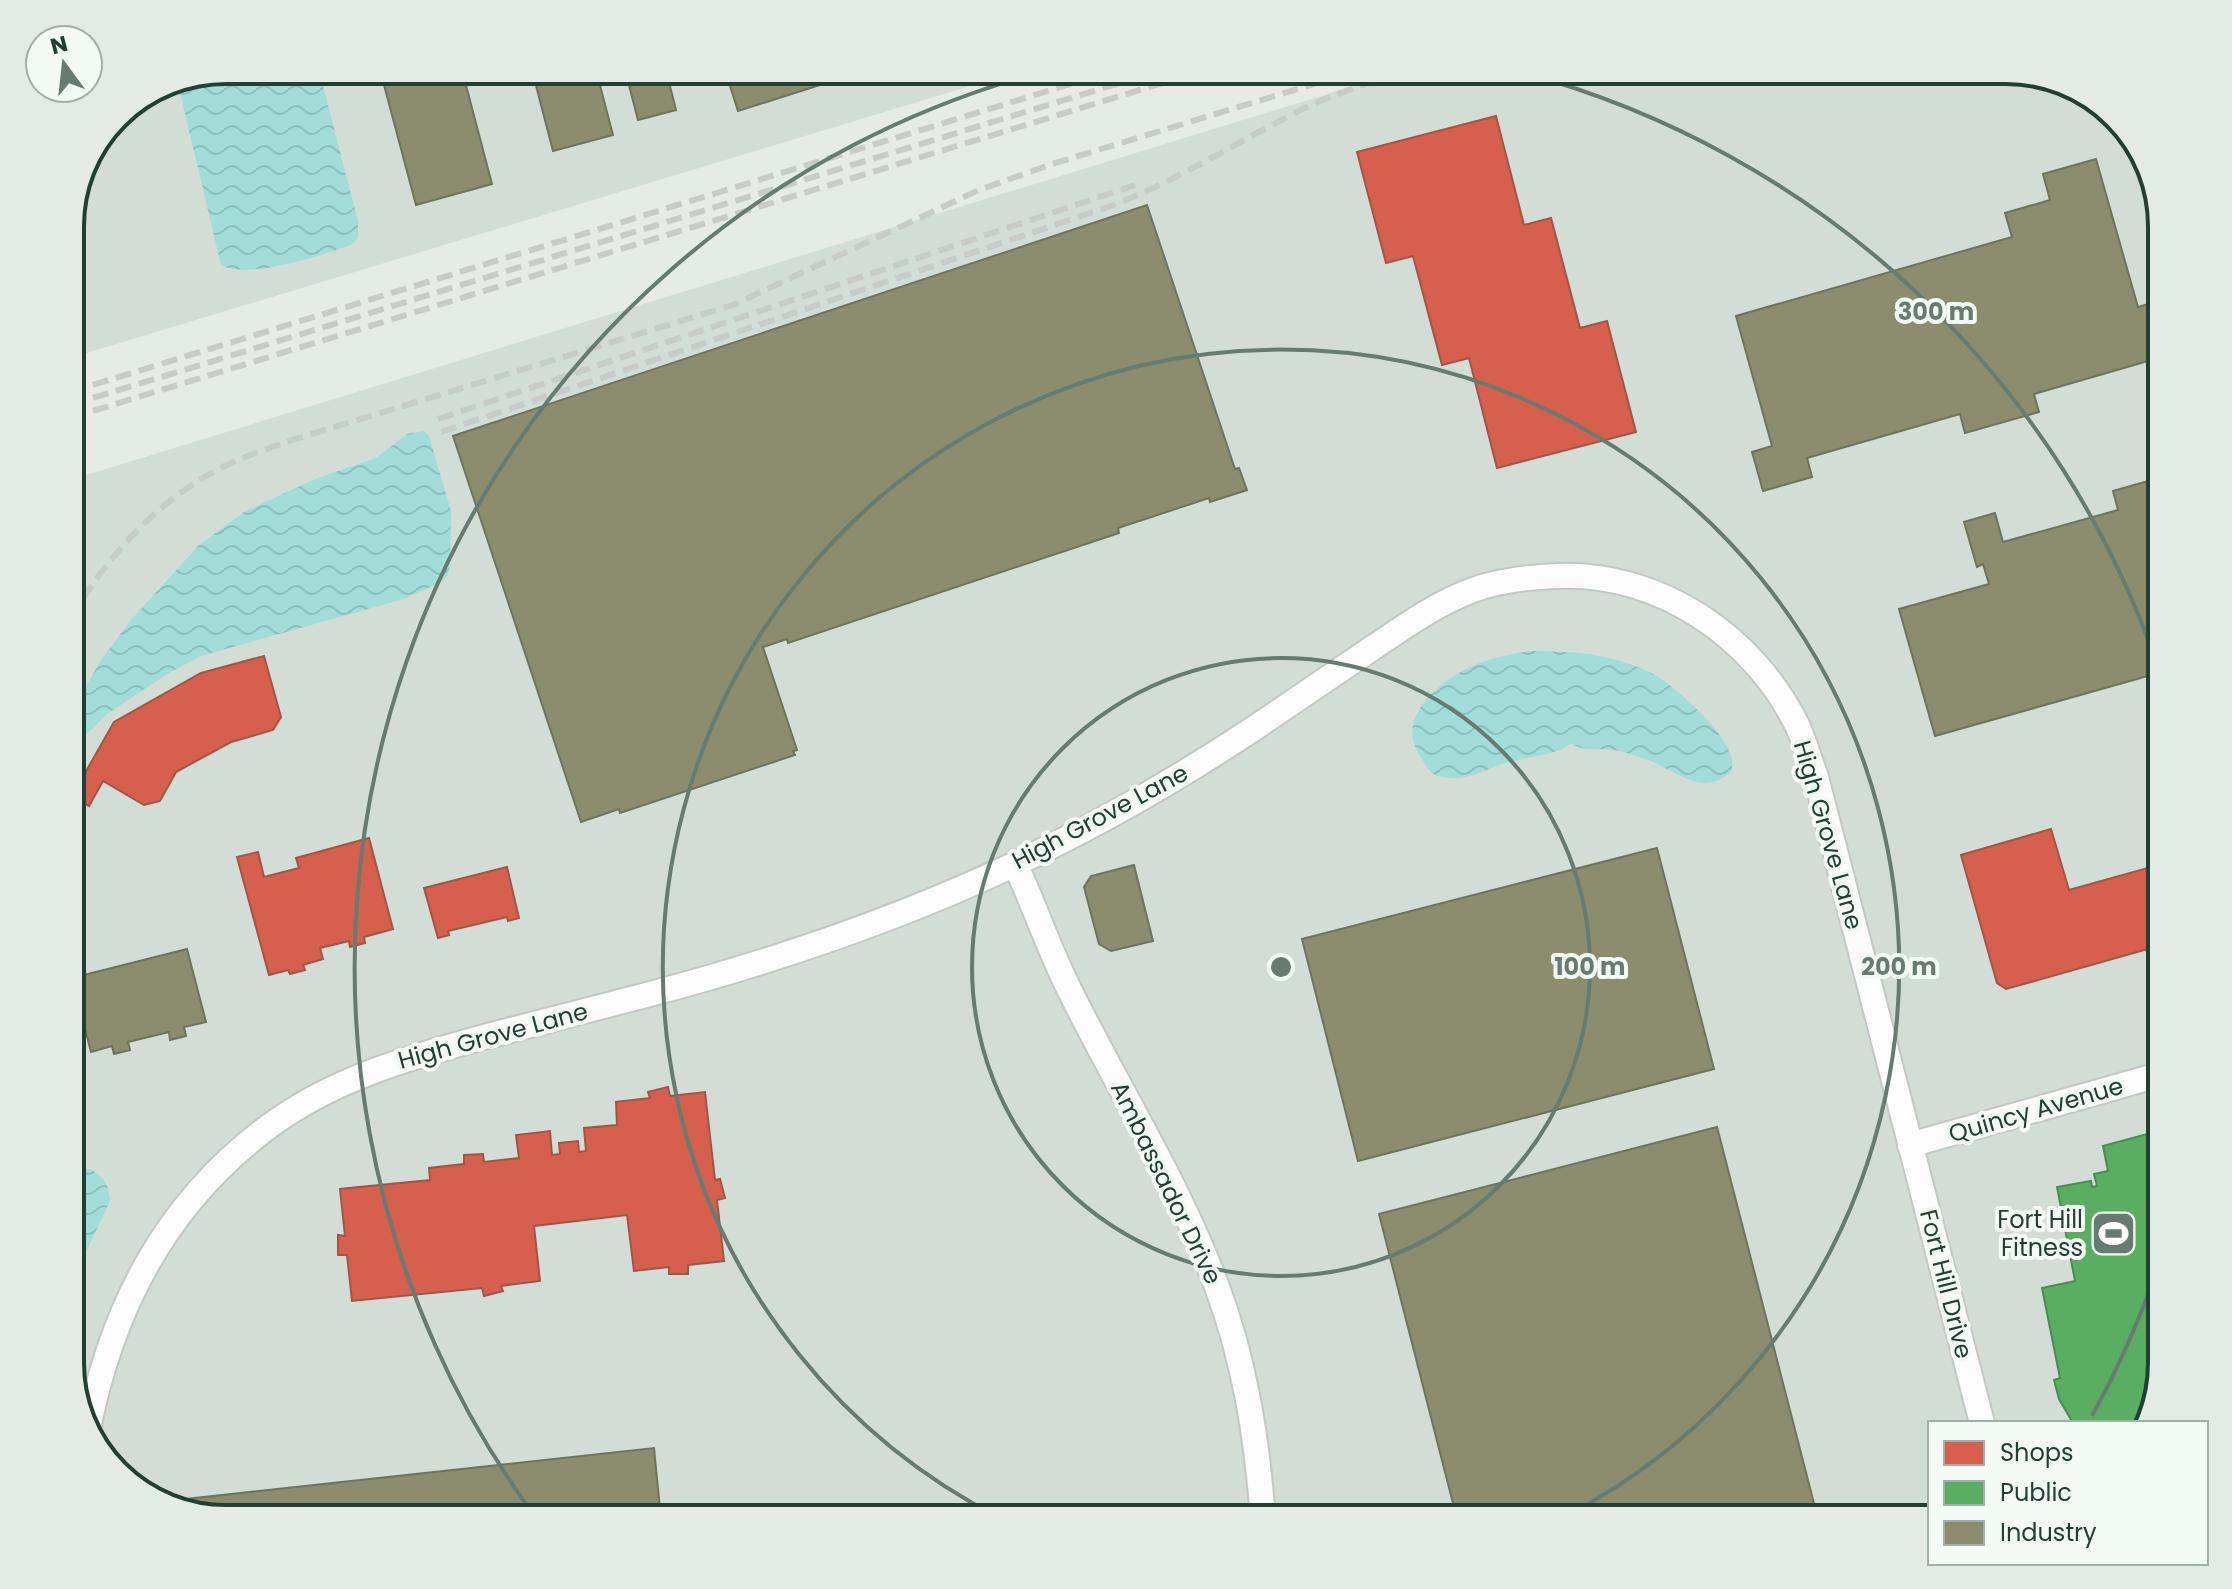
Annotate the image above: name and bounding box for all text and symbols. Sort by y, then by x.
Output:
north arrow [24,24,104,104]
text: N [47,28,71,62]
text: 300 m [1898,295,1974,328]
street label: High Grove Lane [1786,737,1871,933]
street label: High Grove Lane [1006,756,1194,877]
text: 100 m [1555,950,1625,983]
text: 200 m [1861,950,1937,983]
centre of rings [1267,953,1295,981]
street label: High Grove Lane [394,994,591,1077]
street label: Quincy Avenue [1945,1069,2127,1150]
street label: Ambassador Drive [1103,1076,1230,1290]
place label: Fort Hill Fitness [1997,1203,2083,1264]
street label: Fort Hill Drive [1912,1206,1981,1362]
sports icon: Fort Hill Fitness [2090,1210,2138,1258]
legend [1928,1421,2208,1565]
text: Shops [2000,1436,2074,1469]
text: Public [2000,1476,2072,1509]
text: Industry [2000,1516,2097,1549]

